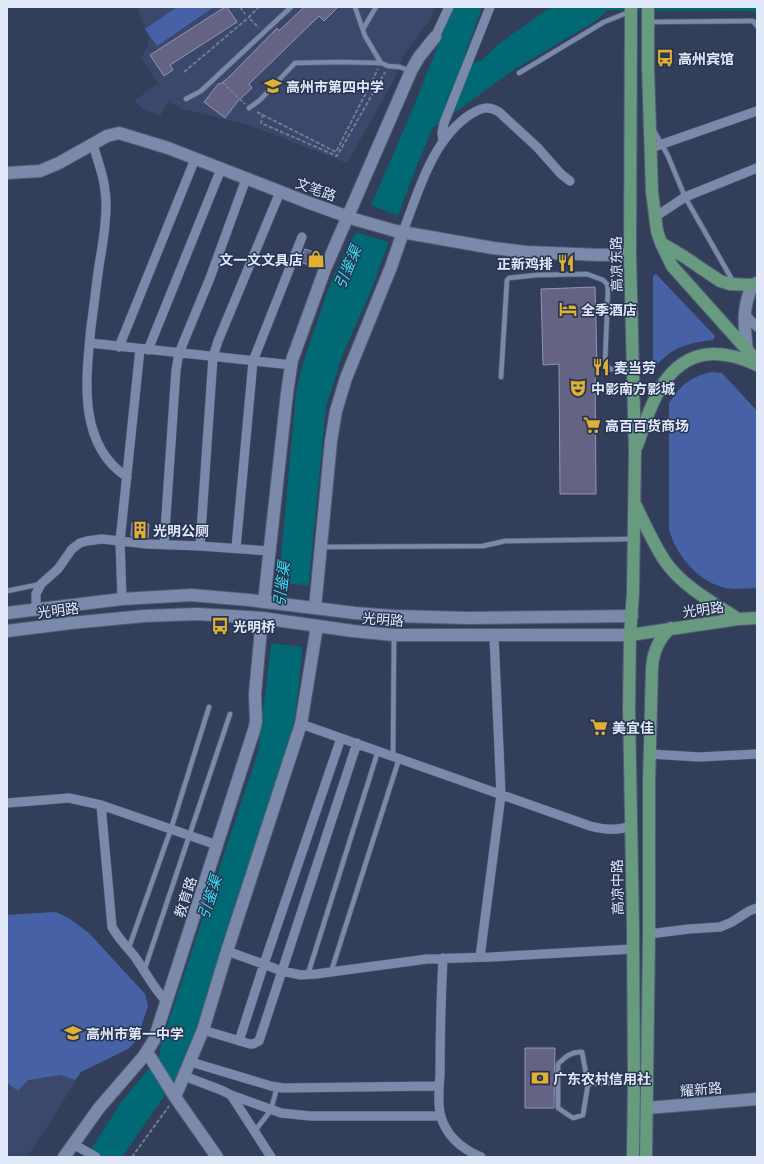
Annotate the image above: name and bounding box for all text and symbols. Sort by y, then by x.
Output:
bus stop icon: 高州宾馆 [655,48,675,68]
place label: 高州宾馆 [678,49,734,68]
school or university icon: 高州市第四中学 [263,76,283,96]
place label: 高州市第四中学 [286,77,384,96]
street label: 文笔路 [293,173,339,205]
street label: 高凉东路 [606,236,626,292]
water label: 引鉴渠 [329,241,366,292]
shop icon: 文一文文具店 [306,249,326,269]
place label: 文一文文具店 [219,250,303,269]
restaurant icon: 正新鸡排 [556,253,576,273]
place label: 正新鸡排 [497,254,553,273]
hotel icon: 全季酒店 [558,299,578,319]
place label: 全季酒店 [581,300,637,319]
restaurant icon: 麦当劳 [591,357,611,377]
place label: 麦当劳 [614,358,656,377]
theatre icon: 中影南方影城 [568,378,588,398]
place label: 中影南方影城 [591,379,675,398]
supermarket icon: 高百百货商场 [582,415,602,435]
place label: 高百百货商场 [605,416,689,435]
building icon: 光明公厕 [130,520,150,540]
place label: 光明公厕 [153,521,209,540]
water label: 引鉴渠 [268,558,294,608]
street label: 光明路 [681,597,725,621]
street label: 光明路 [36,598,80,622]
street label: 光明路 [361,608,405,630]
bus stop icon: 光明桥 [210,616,230,636]
place label: 光明桥 [233,617,275,636]
supermarket icon: 美宜佳 [589,717,609,737]
place label: 美宜佳 [612,718,654,737]
street label: 高凉中路 [607,859,627,915]
water label: 引鉴渠 [193,871,226,921]
street label: 教育路 [169,874,201,920]
school or university icon: 高州市第一中学 [63,1023,83,1043]
place label: 高州市第一中学 [86,1024,184,1043]
bank icon: 广东农村信用社 [530,1068,550,1088]
place label: 广东农村信用社 [553,1069,651,1088]
street label: 耀新路 [679,1078,723,1100]

